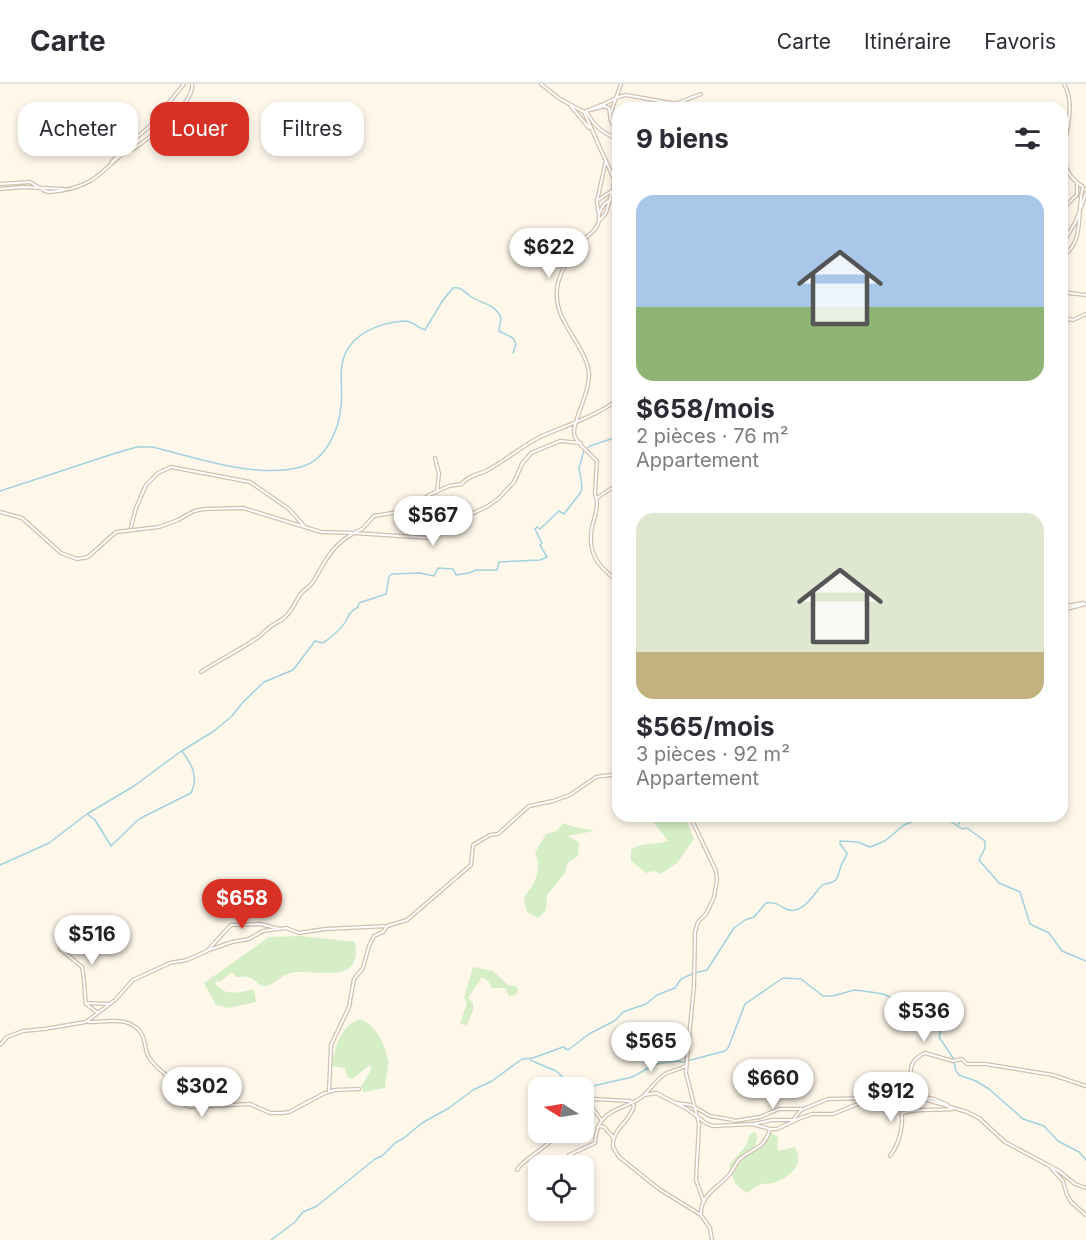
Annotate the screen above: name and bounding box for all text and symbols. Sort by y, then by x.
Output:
text: Carte [30,24,106,58]
text: Carte [777,29,831,54]
text: Itinéraire [864,29,951,54]
text: Favoris [984,29,1056,54]
chip: Acheter [18,102,138,156]
chip: Louer [150,102,249,156]
chip: Filtres [261,102,364,156]
icon: filters [1011,122,1044,155]
text: 9 biens [636,123,729,154]
pin: $622 [513,228,585,279]
icon: home [786,234,894,342]
text: $622 [523,235,575,259]
text: $658/mois [636,393,775,424]
text: 2 pièces · 76 m² [636,424,789,448]
text: Appartement [636,448,759,472]
pin: $567 [397,496,469,547]
text: $567 [408,503,458,527]
icon: home [786,552,894,660]
text: $565/mois [636,711,775,742]
text: 3 pièces · 92 m² [636,742,790,766]
text: Appartement [636,766,759,790]
pin: $658 [206,879,278,930]
text: $658 [216,886,268,910]
pin: $516 [56,915,128,966]
text: $516 [68,922,116,946]
pin: $536 [888,992,960,1043]
text: $536 [898,999,950,1023]
pin: $565 [615,1022,687,1073]
text: $565 [625,1029,677,1053]
pin: $660 [737,1059,809,1110]
text: $660 [747,1066,799,1090]
pin: $302 [166,1067,238,1118]
pin: $912 [855,1072,927,1123]
text: $302 [176,1074,228,1098]
north arrow [528,1077,594,1143]
map controls [528,1077,594,1221]
text: $912 [867,1079,915,1103]
button: locate [528,1155,594,1221]

